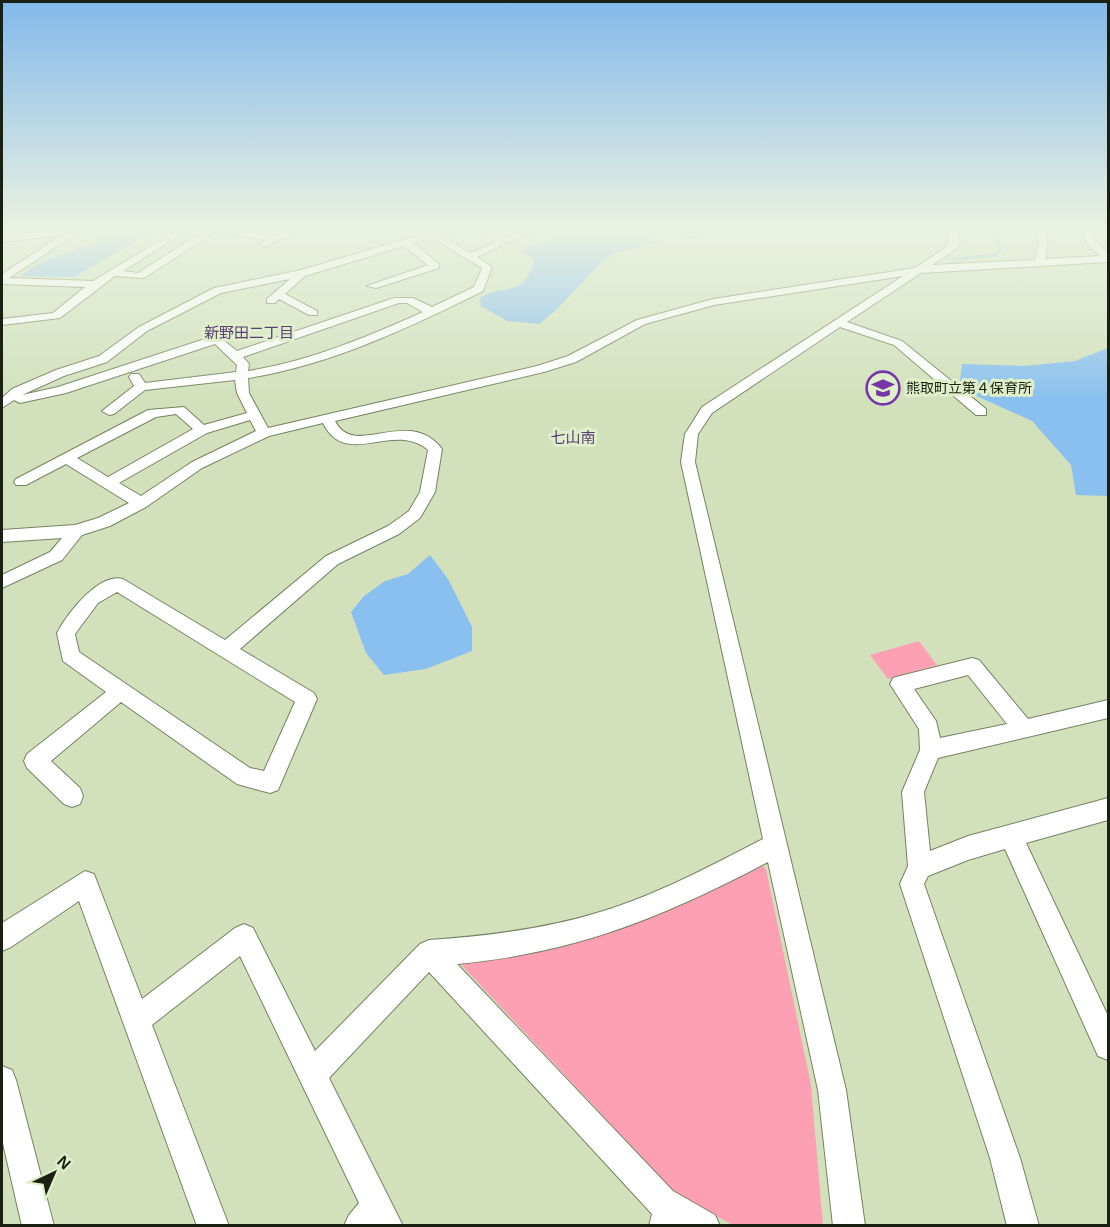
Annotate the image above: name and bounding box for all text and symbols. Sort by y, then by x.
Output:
district label: 新野田二丁目 [204,324,294,341]
school or university icon: 熊取町立第４保育所 [865,370,901,406]
place label: 熊取町立第４保育所 [906,380,1032,396]
district label: 七山南 [550,429,596,446]
north arrow [24,1143,84,1203]
text: N [54,1152,74,1173]

